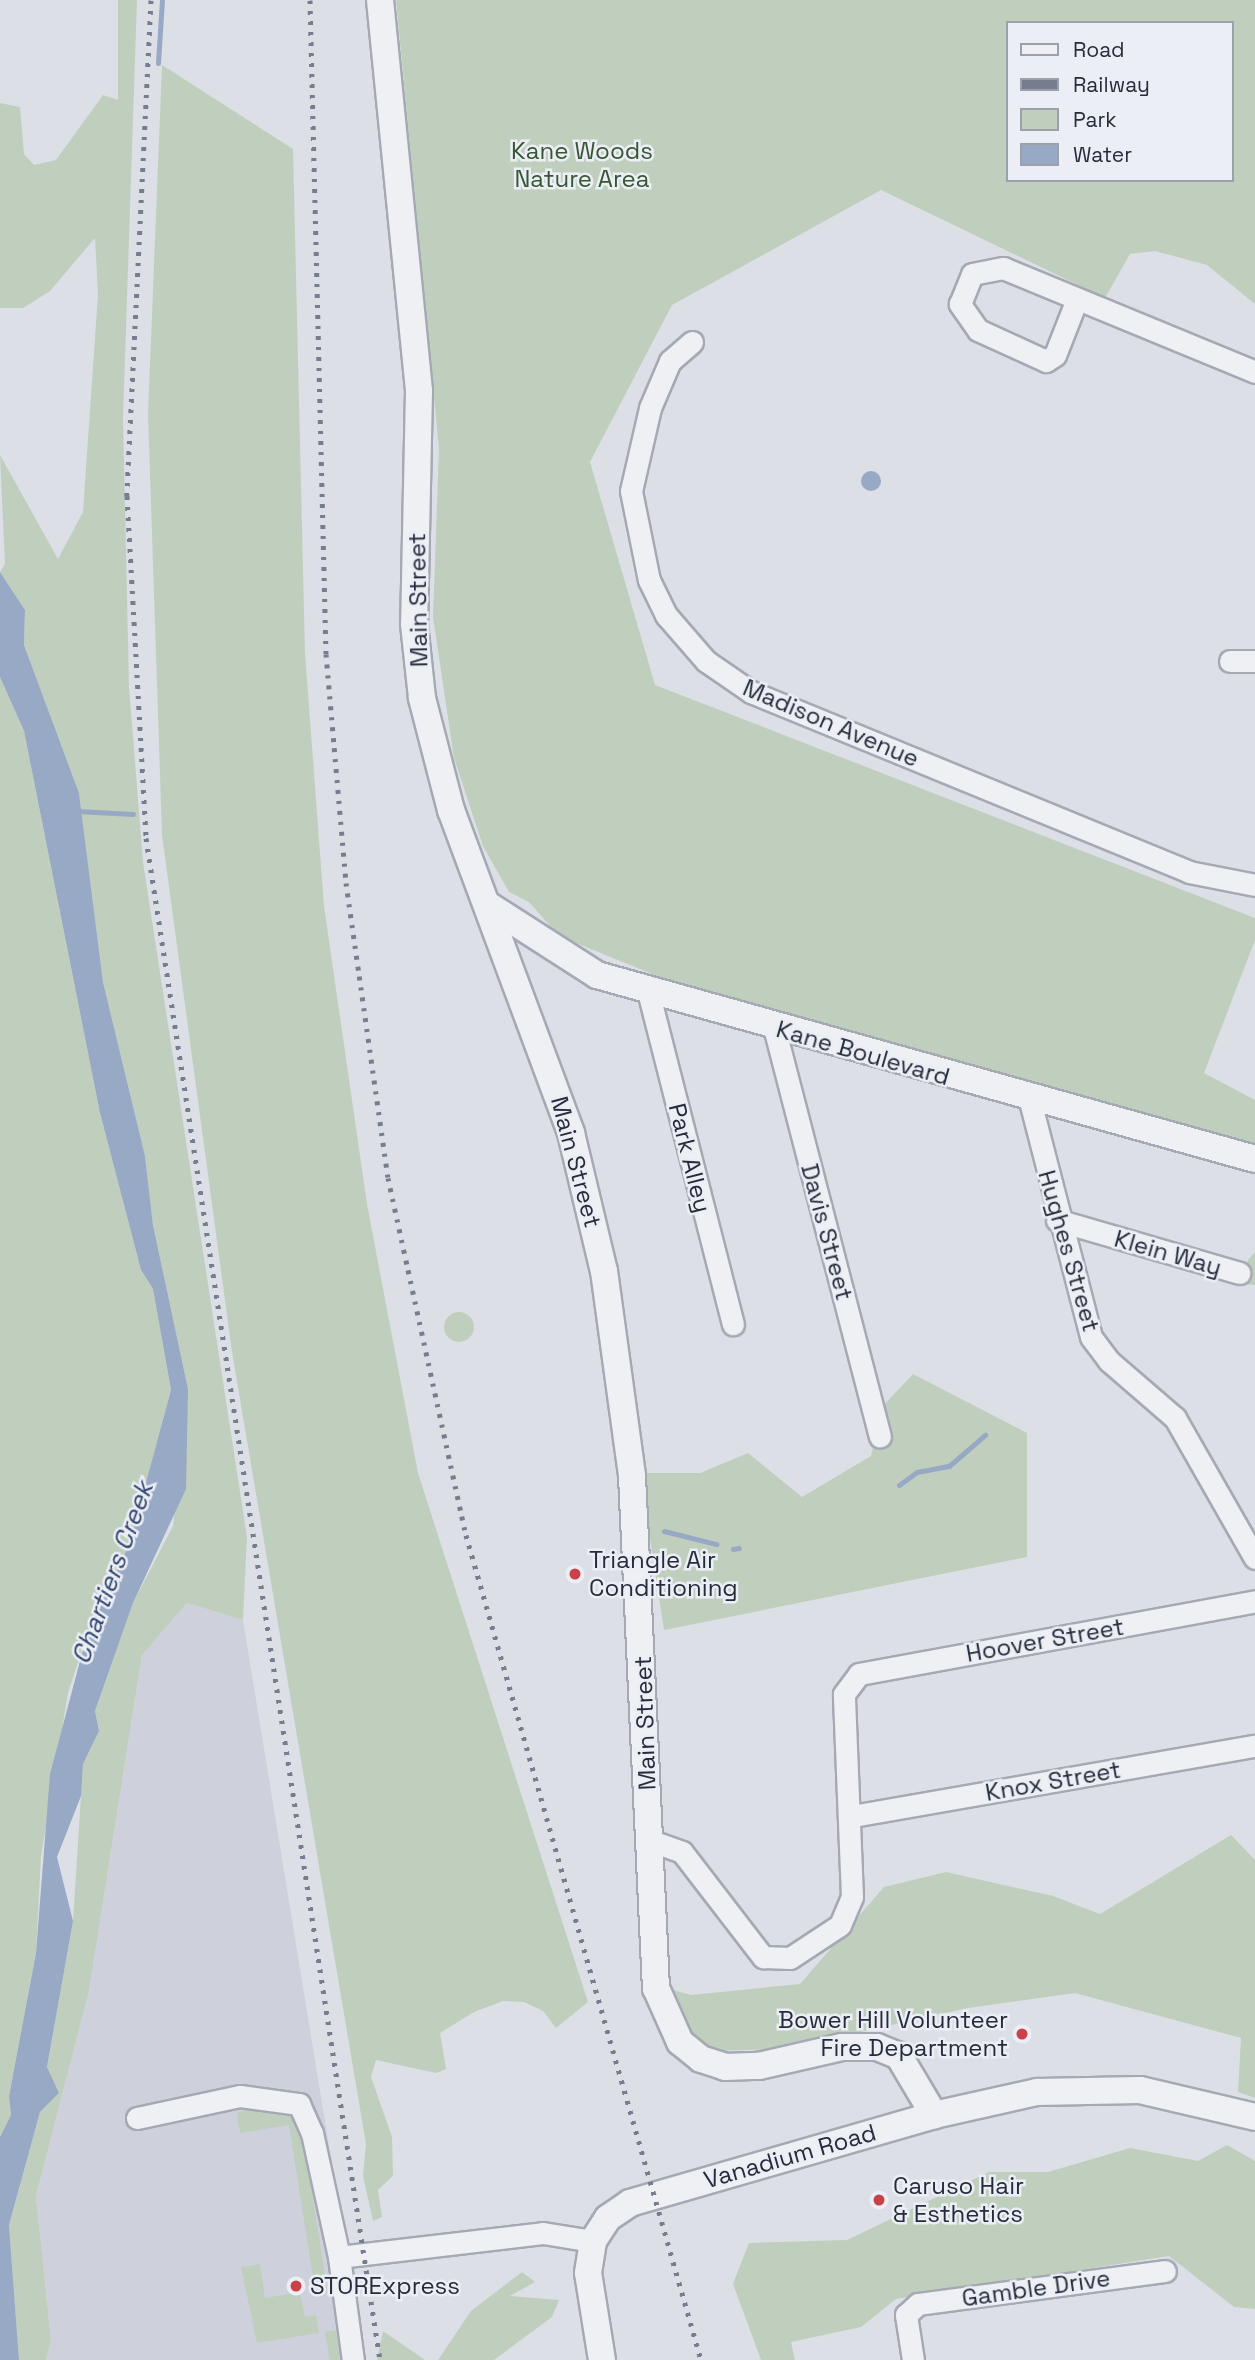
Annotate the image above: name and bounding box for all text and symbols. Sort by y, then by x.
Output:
legend [1006,21,1234,182]
text: Road [1073,36,1125,63]
text: Railway [1073,71,1150,98]
text: Park [1073,106,1117,133]
park label: Kane Woods Nature Area [511,137,653,193]
text: Water [1073,141,1132,168]
street label: Main Street [402,532,434,668]
street label: Madison Avenue [739,673,923,773]
street label: Kane Boulevard [773,1014,953,1092]
street label: Main Street [545,1093,607,1231]
street label: Park Alley [662,1100,718,1216]
street label: Davis Street [795,1161,859,1303]
street label: Hughes Street [1032,1167,1106,1335]
street label: Klein Way [1111,1224,1225,1282]
water label: Chartiers Creek [66,1478,160,1668]
place label: Triangle Air Conditioning [589,1546,738,1602]
marker: Triangle Air Conditioning [567,1566,583,1582]
street label: Hoover Street [964,1612,1126,1668]
street label: Main Street [628,1655,662,1791]
street label: Knox Street [983,1755,1123,1807]
place label: Bower Hill Volunteer Fire Department [778,2006,1008,2062]
marker: Bower Hill Volunteer Fire Department [1014,2026,1030,2042]
street label: Vanadium Road [701,2118,879,2194]
place label: Caruso Hair & Esthetics [893,2172,1024,2228]
marker: Caruso Hair & Esthetics [871,2192,887,2208]
street label: Gamble Drive [960,2263,1112,2313]
place label: STORExpress [310,2272,460,2300]
marker: STORExpress [288,2278,304,2294]

